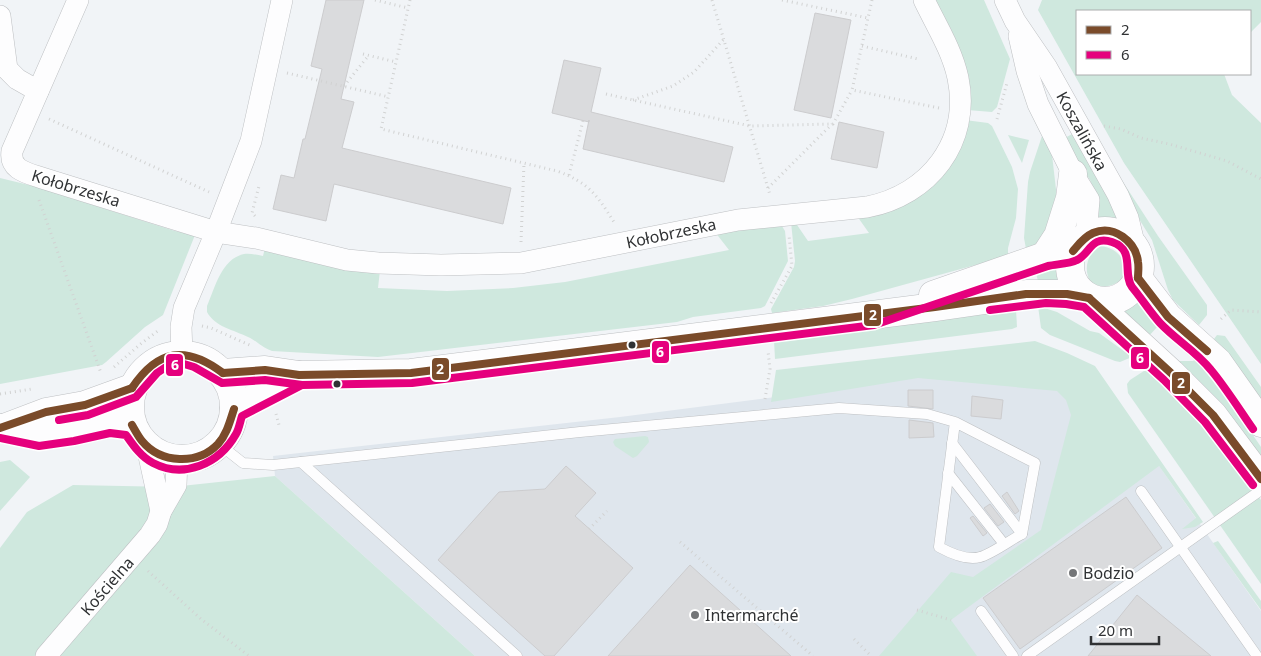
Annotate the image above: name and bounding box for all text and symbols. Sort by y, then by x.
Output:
legend [1076,10,1251,75]
text: 2 [1121,19,1130,39]
text: 6 [1121,44,1130,64]
street label: Koszalińska [1051,88,1113,174]
street label: Kołobrzeska [29,164,123,212]
street label: Kołobrzeska [624,213,718,253]
line badge: 2 [863,303,882,327]
text: 2 [869,305,877,324]
unlabelled marker [627,340,637,350]
line badge: 6 [651,340,670,364]
text: 6 [656,342,664,361]
line badge: 6 [1130,346,1150,370]
text: 6 [1136,348,1144,367]
line badge: 6 [165,353,184,377]
text: 6 [171,355,179,374]
line badge: 2 [431,357,450,381]
text: 2 [436,359,444,378]
line badge: 2 [1171,371,1191,395]
text: 2 [1177,373,1185,392]
unlabelled marker [332,379,342,389]
street label: Kościelna [75,552,139,620]
place label: Bodzio [1083,562,1134,584]
marker: Bodzio [1067,567,1079,579]
place label: Intermarché [705,604,799,626]
marker: Intermarché [689,609,701,621]
scale bar [1091,614,1158,646]
text: 20 m [1098,620,1133,640]

